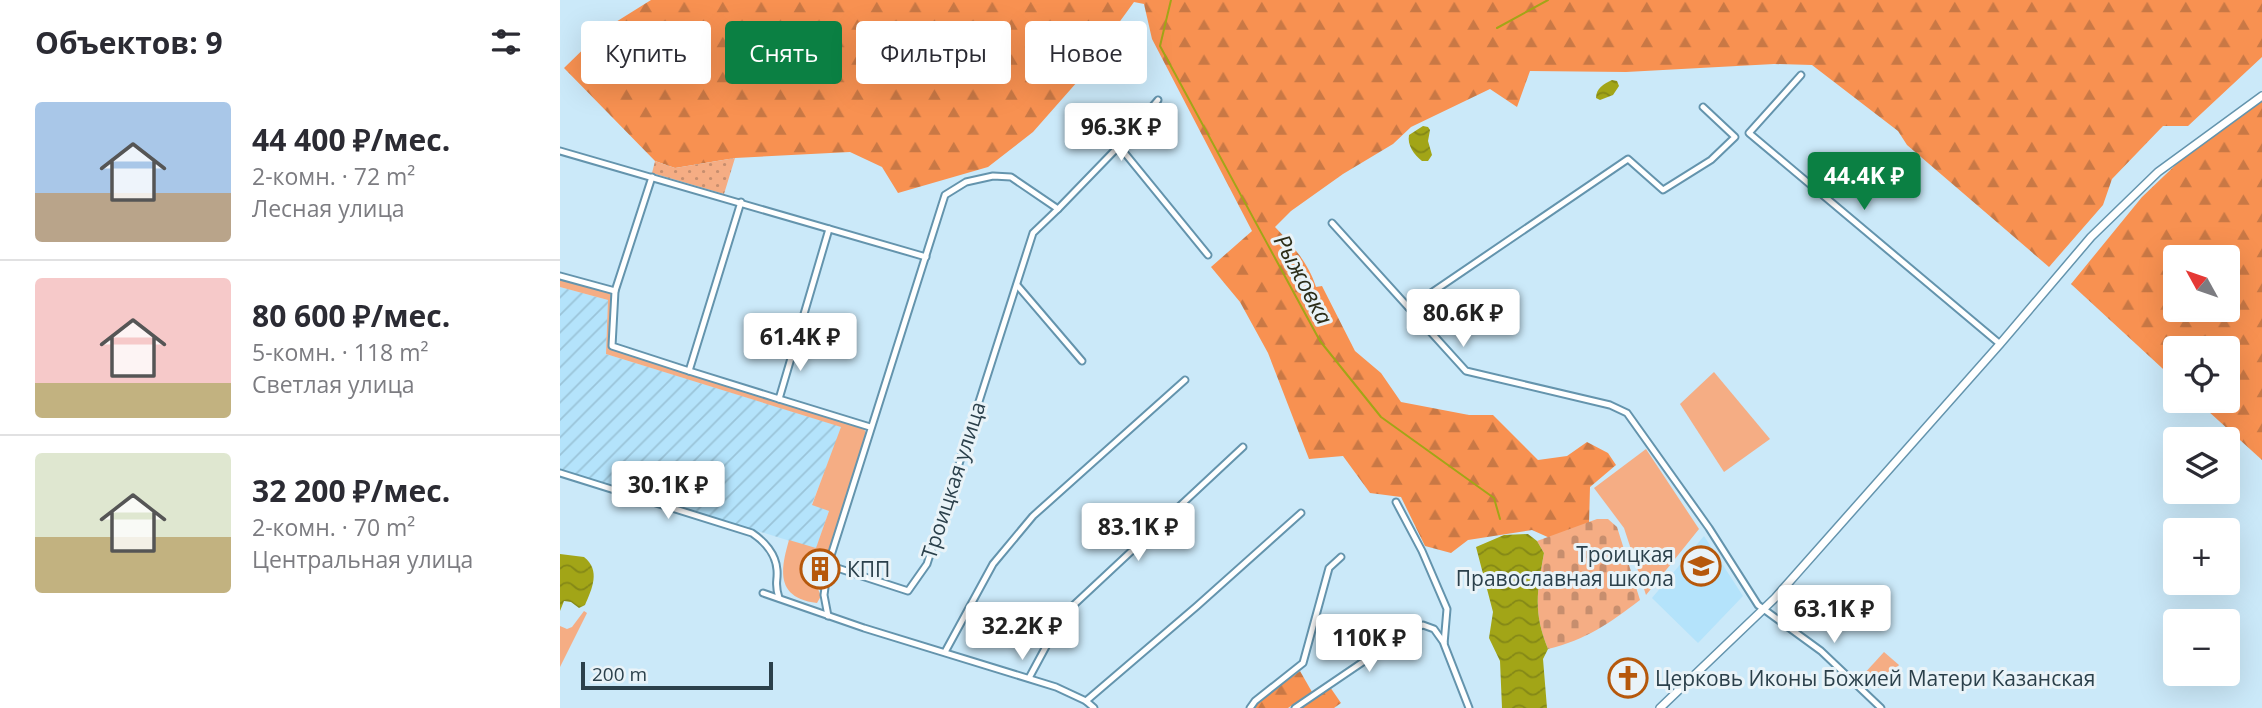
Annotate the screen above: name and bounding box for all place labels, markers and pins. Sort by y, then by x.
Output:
pin: 96.3K ₽ [1056,104,1186,163]
pin: 44.4K ₽ [1799,152,1929,212]
pin: 80.6K ₽ [1398,290,1528,349]
pin: 61.4K ₽ [735,314,865,373]
pin: 30.1K ₽ [603,462,733,521]
pin: 83.1K ₽ [1073,504,1203,563]
place label: Троицкая Православная школа [1456,540,1674,592]
school or university icon: Троицкая Православная школа [1680,545,1722,587]
building icon: КПП [799,548,841,590]
place label: КПП [847,555,890,583]
pin: 63.1K ₽ [1769,586,1899,645]
pin: 32.2K ₽ [957,602,1087,662]
pin: 110K ₽ [1312,614,1426,674]
church icon: Церковь Иконы Божией Матери Казанская [1607,657,1649,699]
place label: Церковь Иконы Божией Матери Казанская [1655,664,2095,692]

